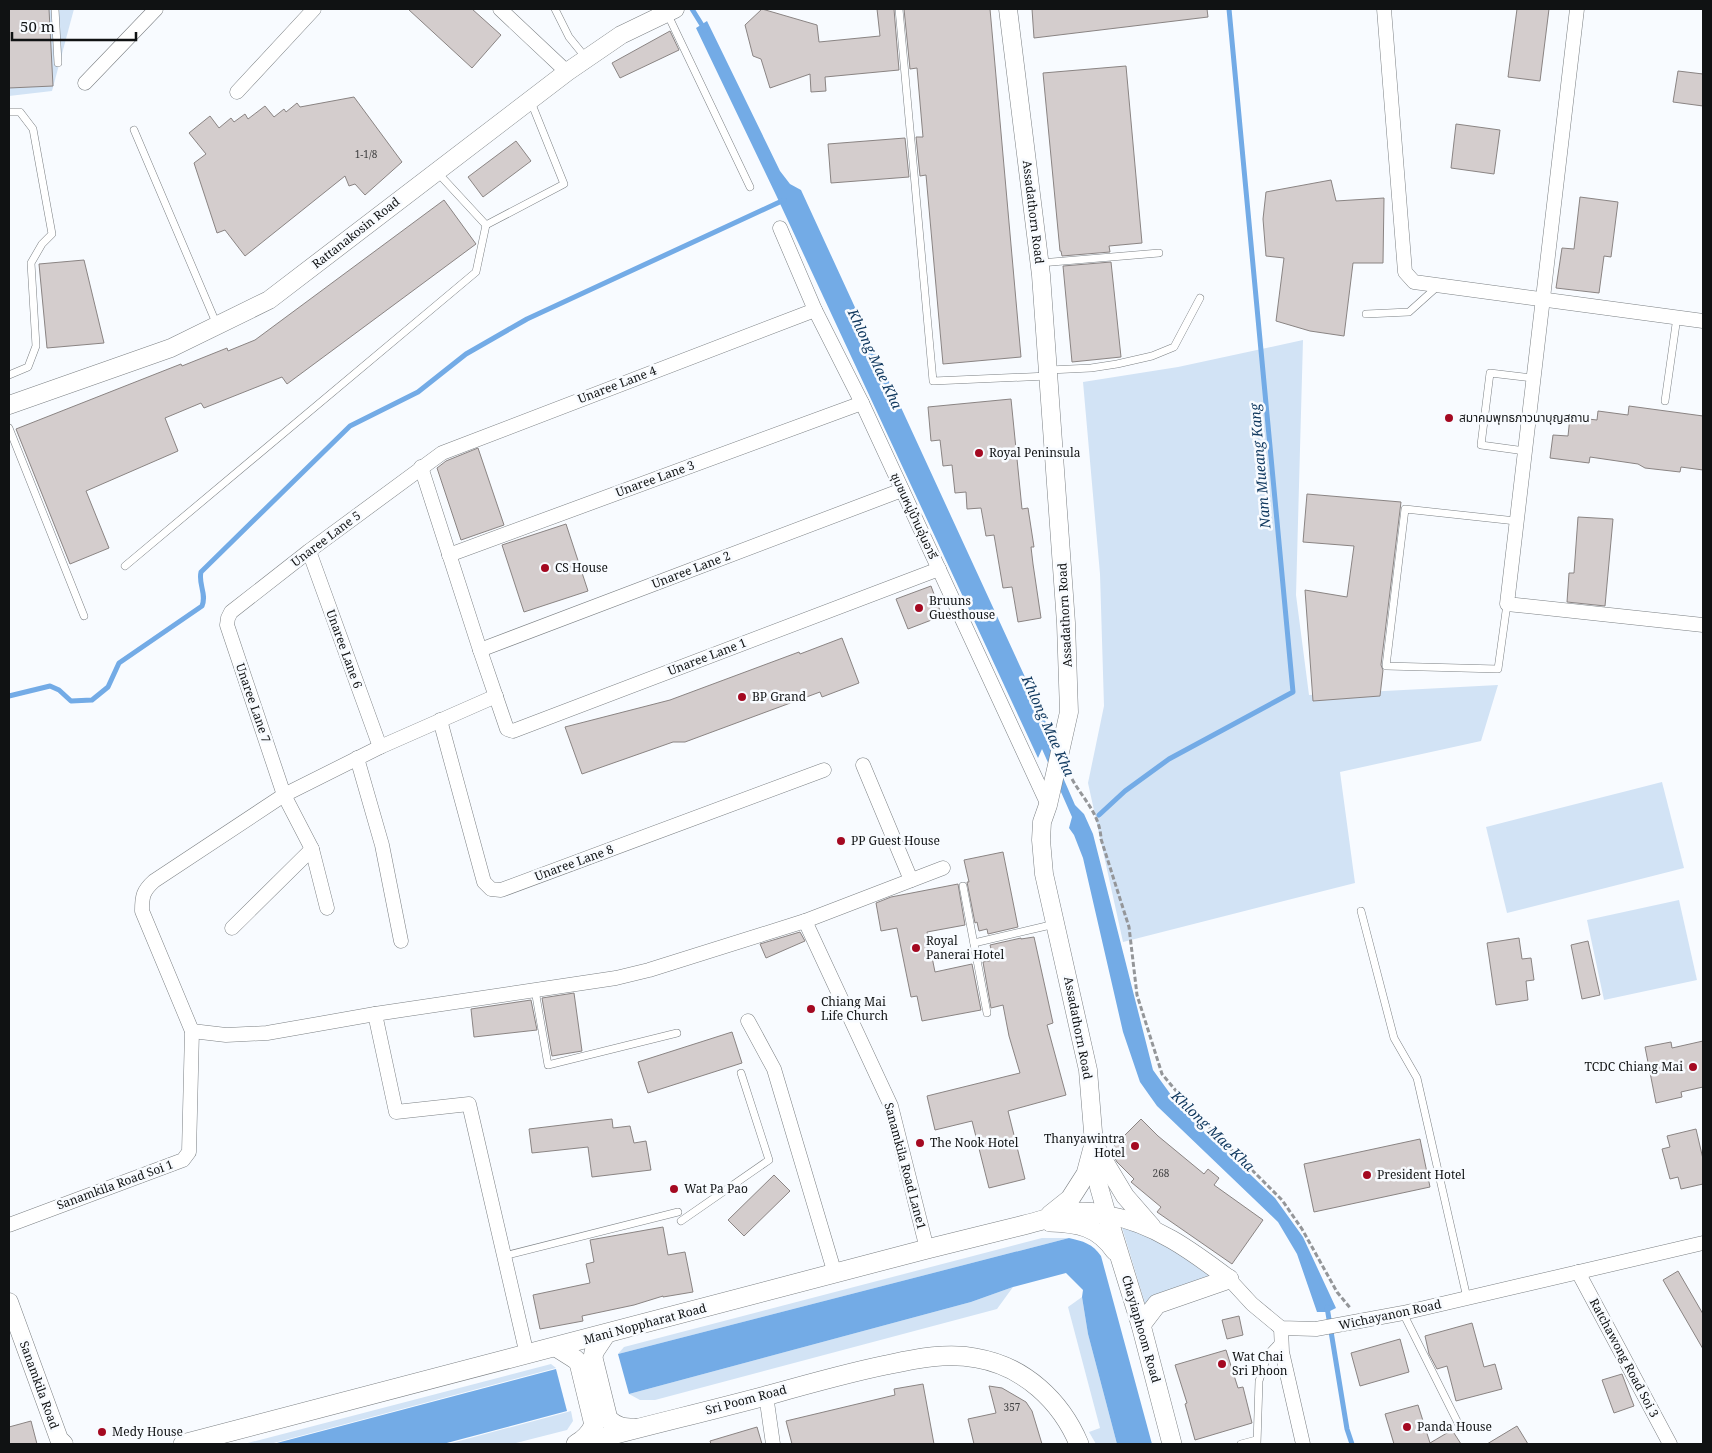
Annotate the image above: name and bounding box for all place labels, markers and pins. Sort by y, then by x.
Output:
place label: สมาคมพุทธภาวนาบุญสถาน [1459,409,1590,426]
marker: สมาคมพุทธภาวนาบุญสถาน [1443,412,1455,424]
place label: Royal Peninsula [989,444,1081,461]
marker: Royal Peninsula [973,447,985,459]
place label: CS House [555,559,608,576]
marker: CS House [539,562,551,574]
place label: Bruuns Guesthouse [929,592,995,623]
marker: Bruuns Guesthouse [913,602,925,614]
place label: BP Grand [752,688,807,705]
marker: BP Grand [736,691,748,703]
place label: PP Guest House [851,832,940,849]
marker: PP Guest House [835,835,847,847]
place label: Royal Panerai Hotel [926,932,1004,963]
marker: Royal Panerai Hotel [910,942,922,954]
place label: Chiang Mai Life Church [821,993,888,1024]
marker: Chiang Mai Life Church [805,1003,817,1015]
place label: TCDC Chiang Mai [1585,1058,1683,1075]
marker: TCDC Chiang Mai [1687,1061,1699,1073]
place label: Thanyawintra Hotel [1044,1130,1125,1161]
place label: The Nook Hotel [930,1134,1019,1151]
marker: The Nook Hotel [914,1137,926,1149]
marker: Thanyawintra Hotel [1129,1140,1141,1152]
place label: President Hotel [1377,1166,1466,1183]
marker: President Hotel [1361,1169,1373,1181]
place label: Wat Pa Pao [684,1180,748,1197]
marker: Wat Pa Pao [668,1183,680,1195]
place label: Wat Chai Sri Phoon [1232,1348,1288,1379]
marker: Wat Chai Sri Phoon [1216,1358,1228,1370]
place label: Panda House [1417,1418,1492,1435]
marker: Panda House [1401,1421,1413,1433]
place label: Medy House [112,1423,183,1440]
marker: Medy House [96,1426,108,1438]

